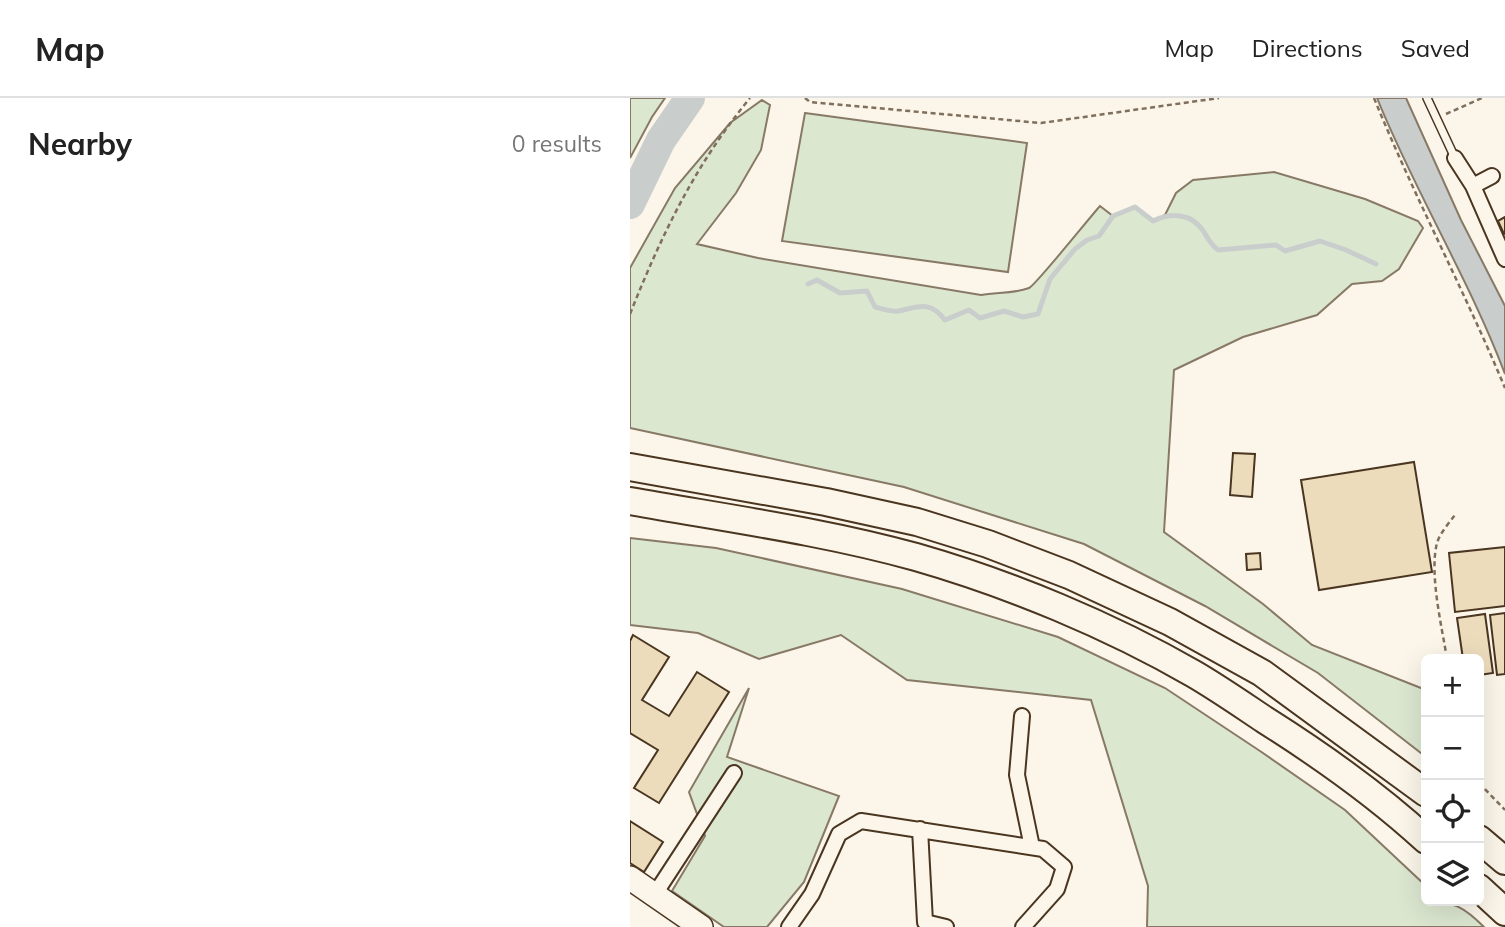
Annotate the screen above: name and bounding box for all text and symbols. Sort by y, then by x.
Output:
text: Map [35,28,105,69]
text: Map [1164,33,1214,63]
text: Directions [1252,33,1363,63]
text: Saved [1401,33,1470,63]
text: Nearby [28,125,132,163]
text: 0 results [512,129,602,158]
map controls [1421,654,1484,906]
button: + [1421,654,1484,717]
button: − [1421,717,1484,780]
button: locate [1421,780,1484,843]
button: layers [1421,843,1484,906]

